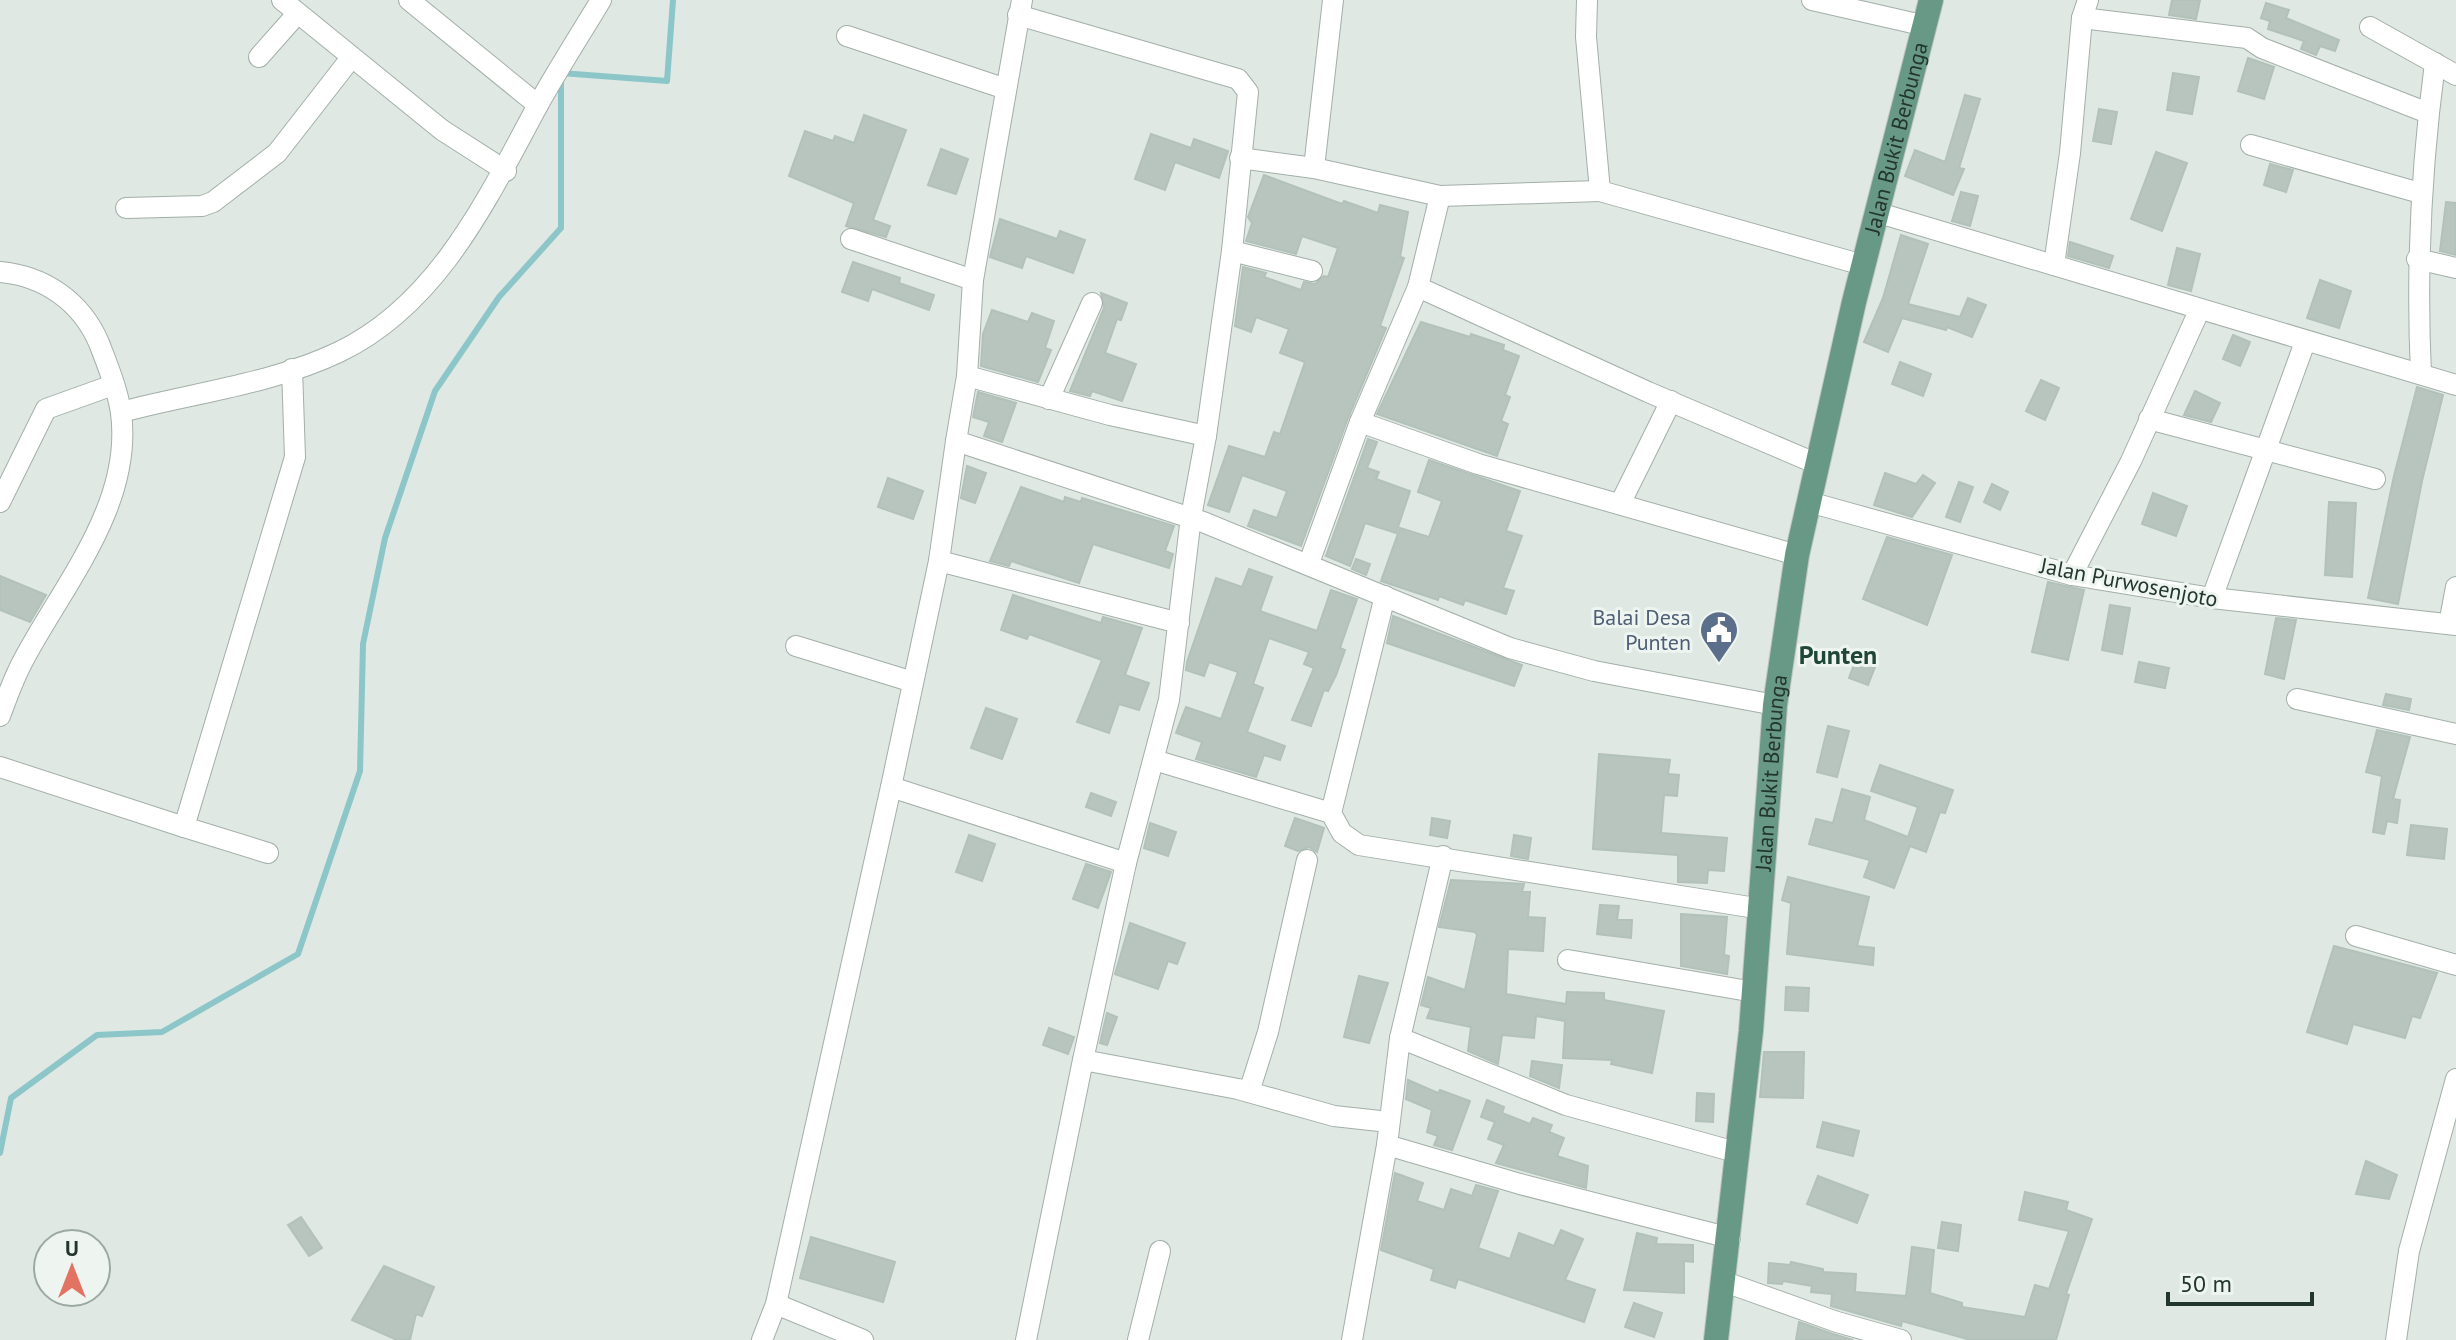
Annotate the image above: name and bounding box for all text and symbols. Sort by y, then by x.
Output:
street label: Jalan Bukit Berbunga [1858,39,1934,238]
street label: Jalan Purwosenjoto [2037,551,2220,613]
place label: Balai Desa Punten [1592,603,1691,656]
public building icon: Balai Desa Punten [1698,609,1740,664]
district label: Punten [1799,638,1877,671]
street label: Jalan Bukit Berbunga [1749,673,1793,873]
north arrow [32,1228,112,1308]
text: U [65,1234,79,1262]
scale bar [2168,1256,2312,1306]
text: 50 m [2180,1268,2232,1299]

